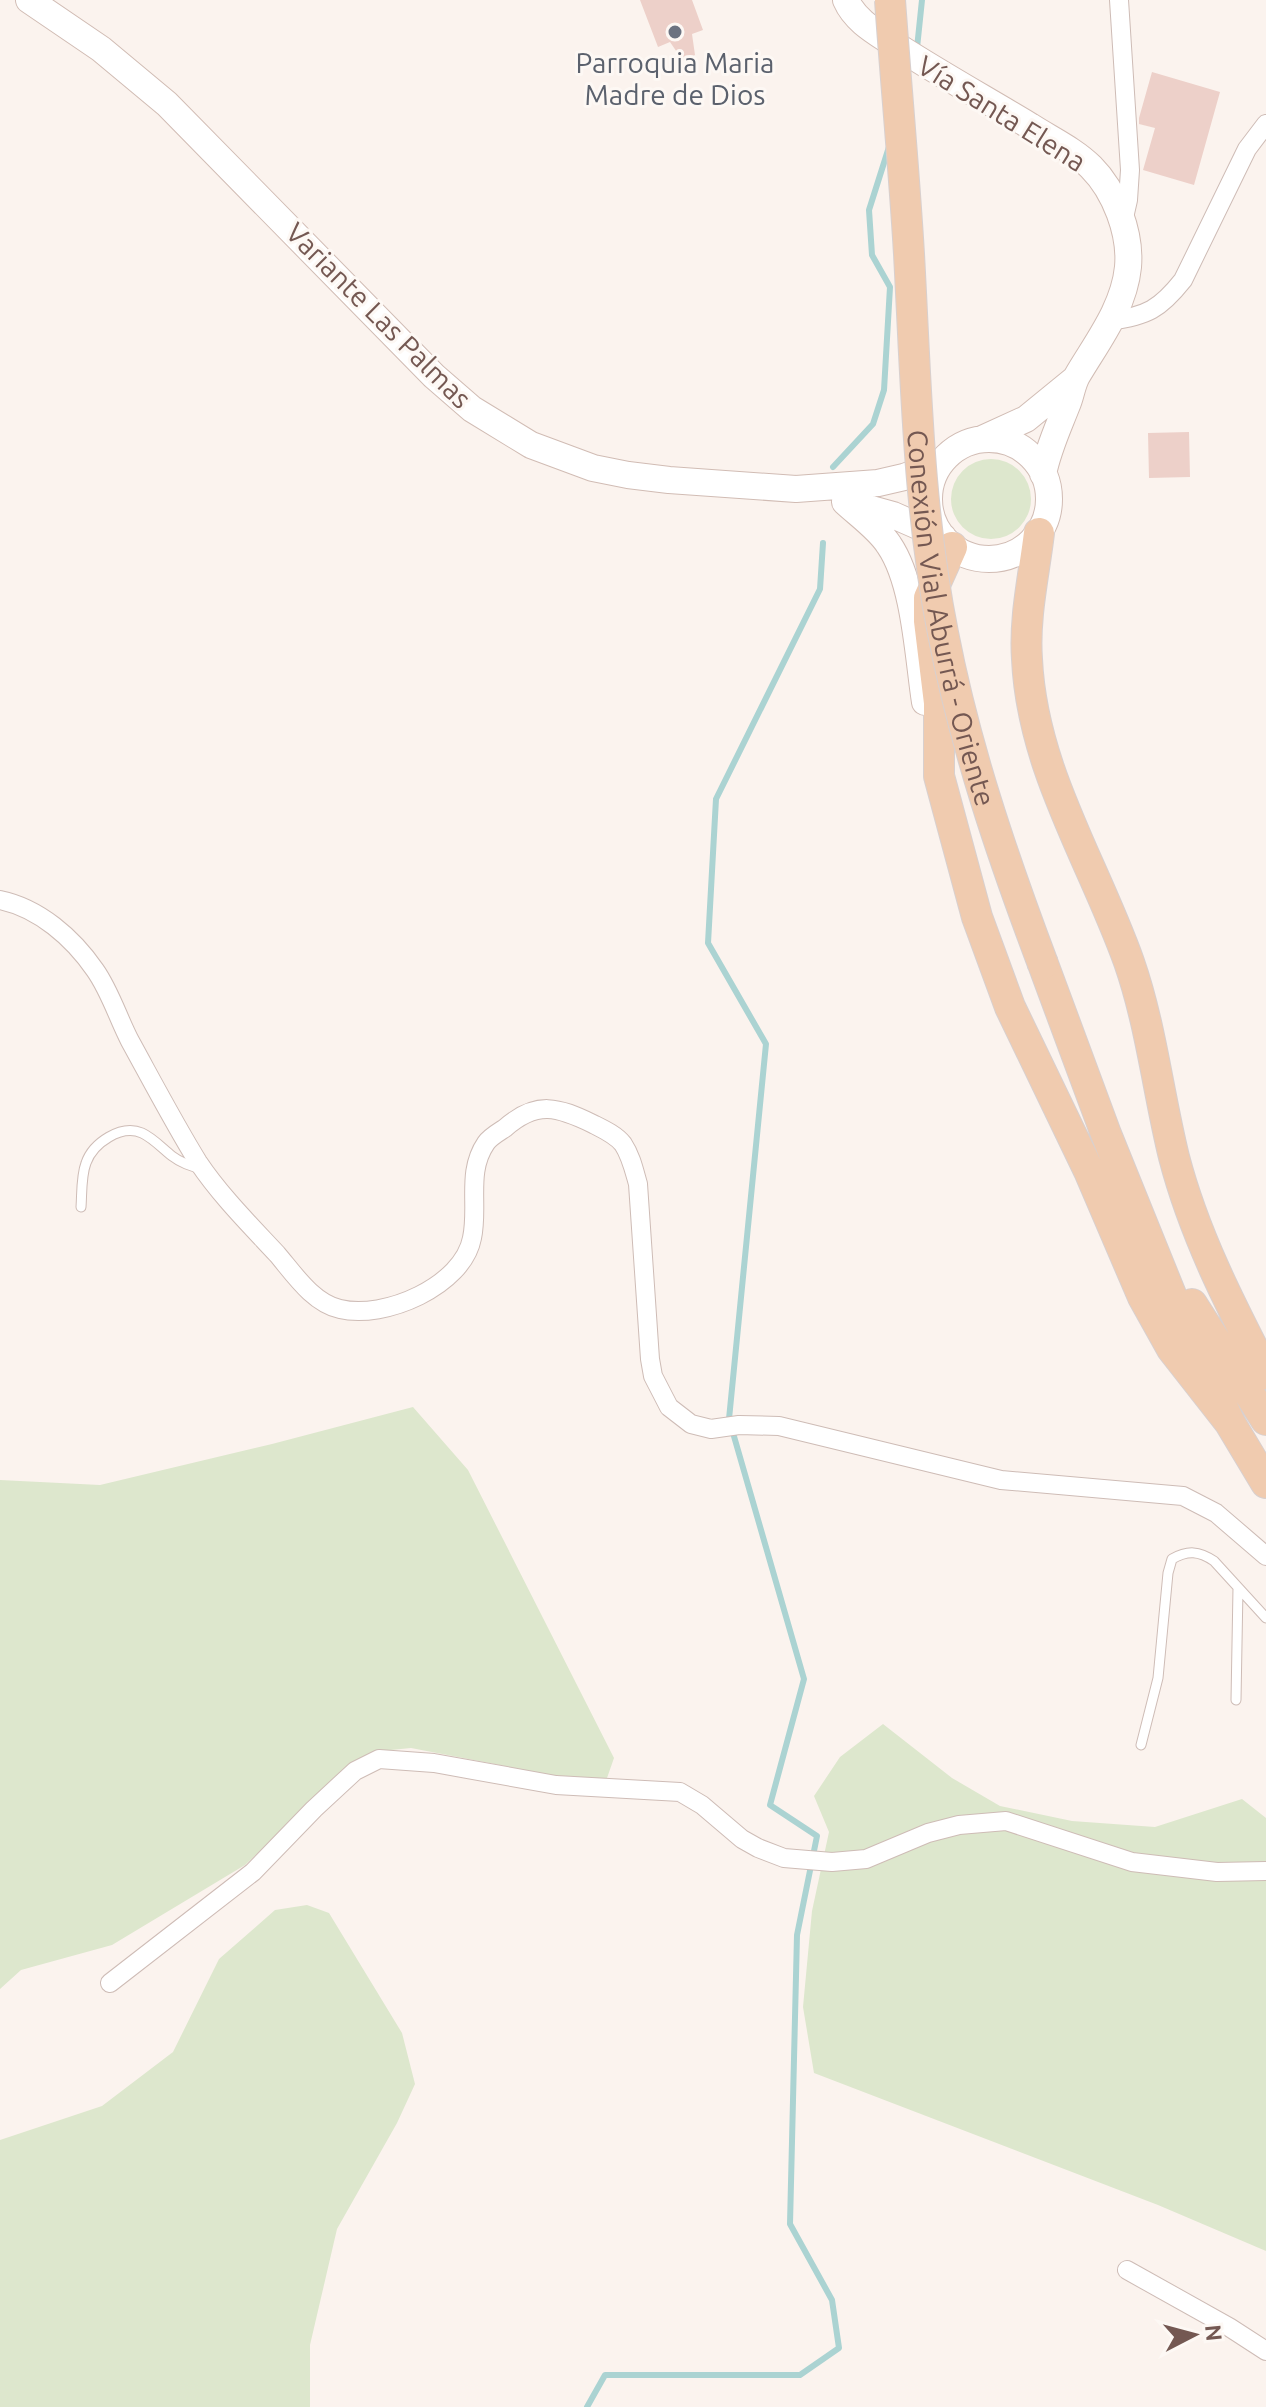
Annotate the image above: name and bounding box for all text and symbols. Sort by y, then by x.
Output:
marker: Parroquia Maria Madre de Dios [666,23,684,41]
place label: Parroquia Maria Madre de Dios [576,47,774,110]
street label: Vía Santa Elena [912,49,1092,177]
street label: Variante Las Palmas [280,216,478,414]
street label: Conexión Vial Aburrá - Oriente [903,429,1002,810]
north arrow [1154,2295,1234,2375]
text: N [1201,2323,1228,2342]

